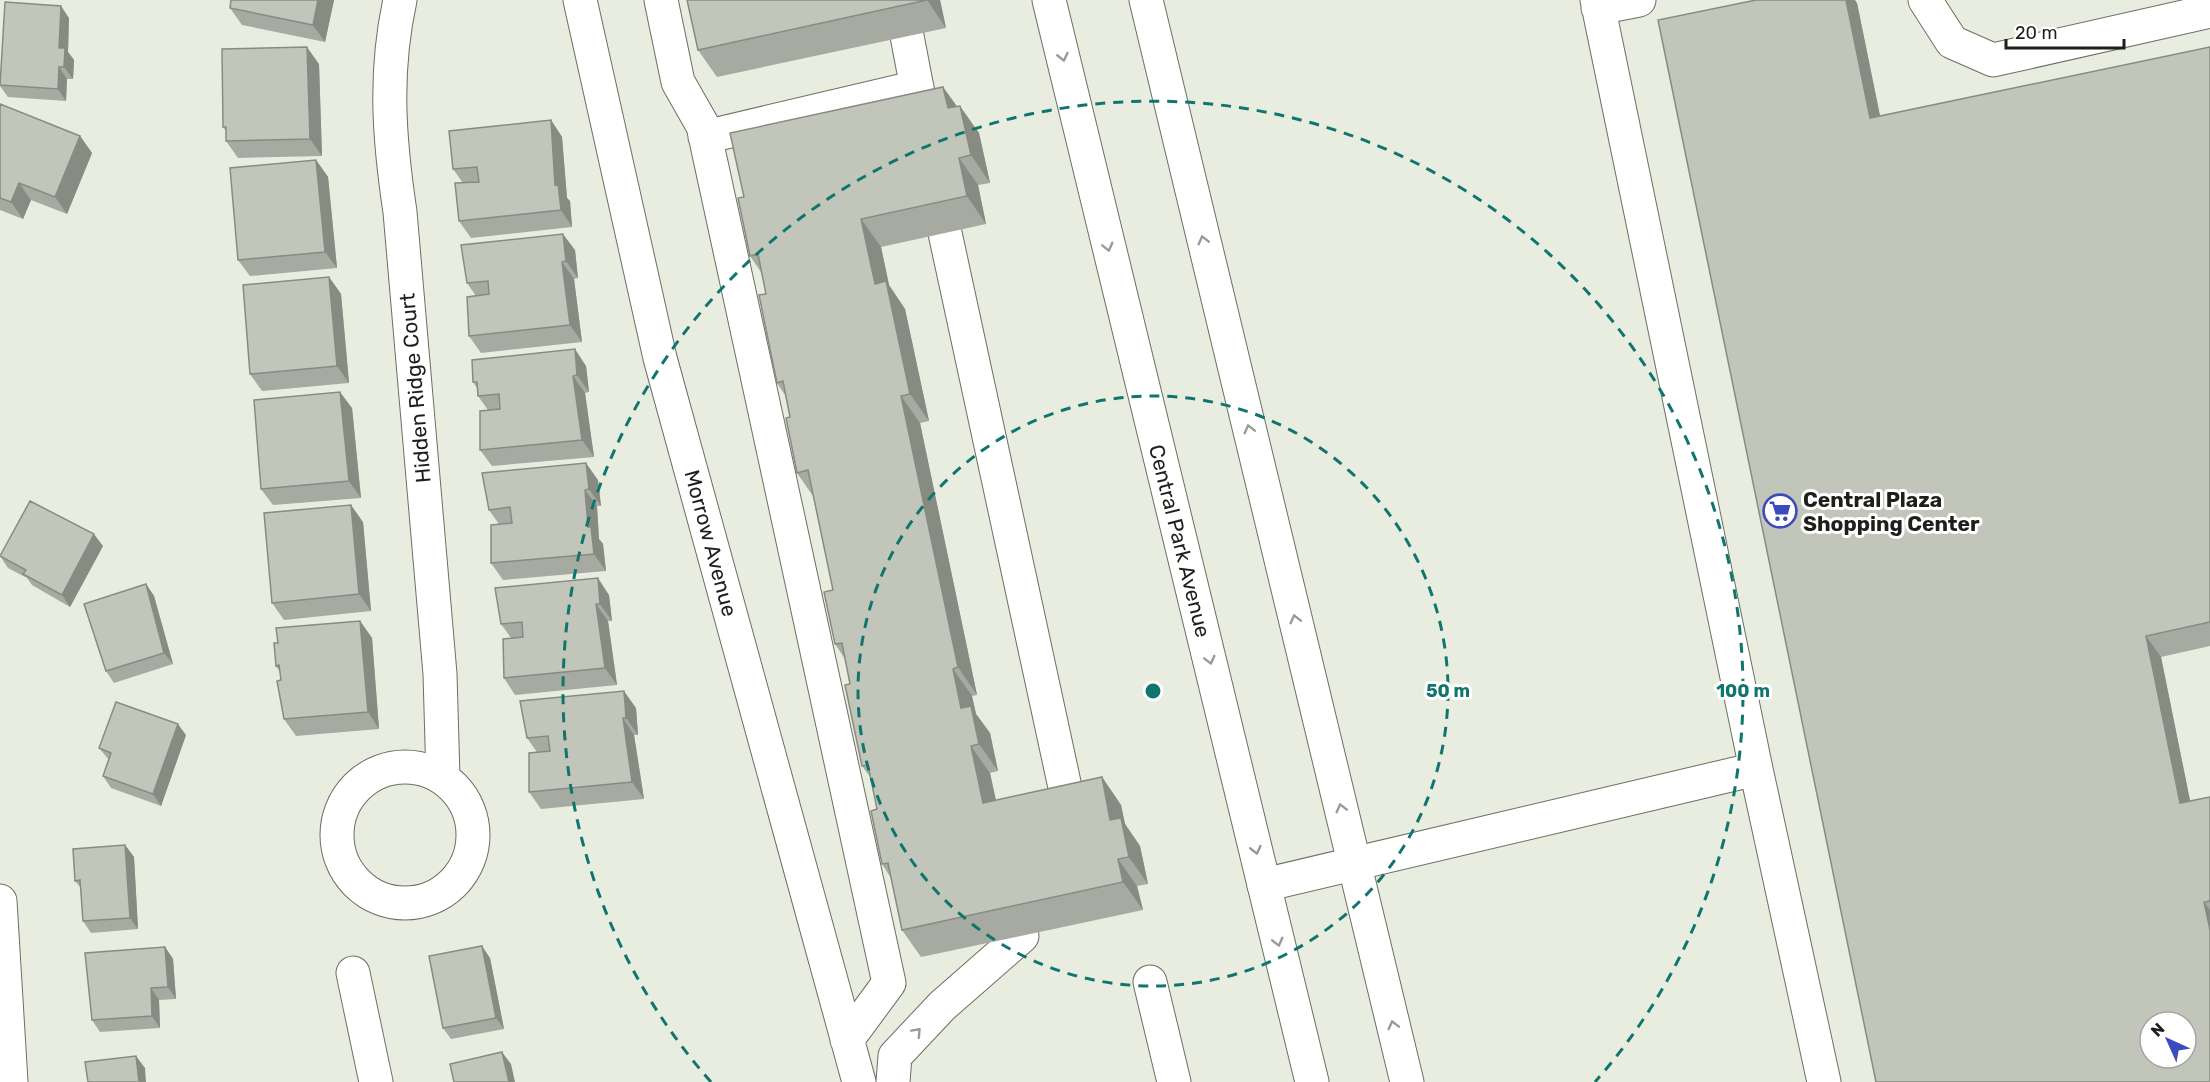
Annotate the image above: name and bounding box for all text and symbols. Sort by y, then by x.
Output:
scale bar [2006,12,2124,50]
text: 20 m [2015,22,2057,44]
one-way arrow [1055,52,1068,62]
one-way arrow [1197,235,1210,245]
one-way arrow [1101,241,1114,251]
street label: Hidden Ridge Court [394,292,436,484]
one-way arrow [1243,424,1256,434]
street label: Central Park Avenue [1144,442,1216,640]
street label: Morrow Avenue [679,467,743,619]
place label: Central Plaza Shopping Center [1803,487,1980,536]
supermarket icon: Central Plaza Shopping Center [1762,493,1798,529]
one-way arrow [1289,614,1302,624]
one-way arrow [1202,655,1215,665]
text: 50 m [1426,680,1470,702]
text: 100 m [1716,680,1770,702]
centre of rings [1143,681,1163,701]
one-way arrow [1335,803,1348,813]
one-way arrow [1248,845,1261,855]
one-way arrow [1271,936,1284,946]
north arrow [2138,1010,2198,1070]
text: N [2147,1019,2169,1041]
one-way arrow [1387,1020,1400,1030]
one-way arrow [910,1029,921,1039]

